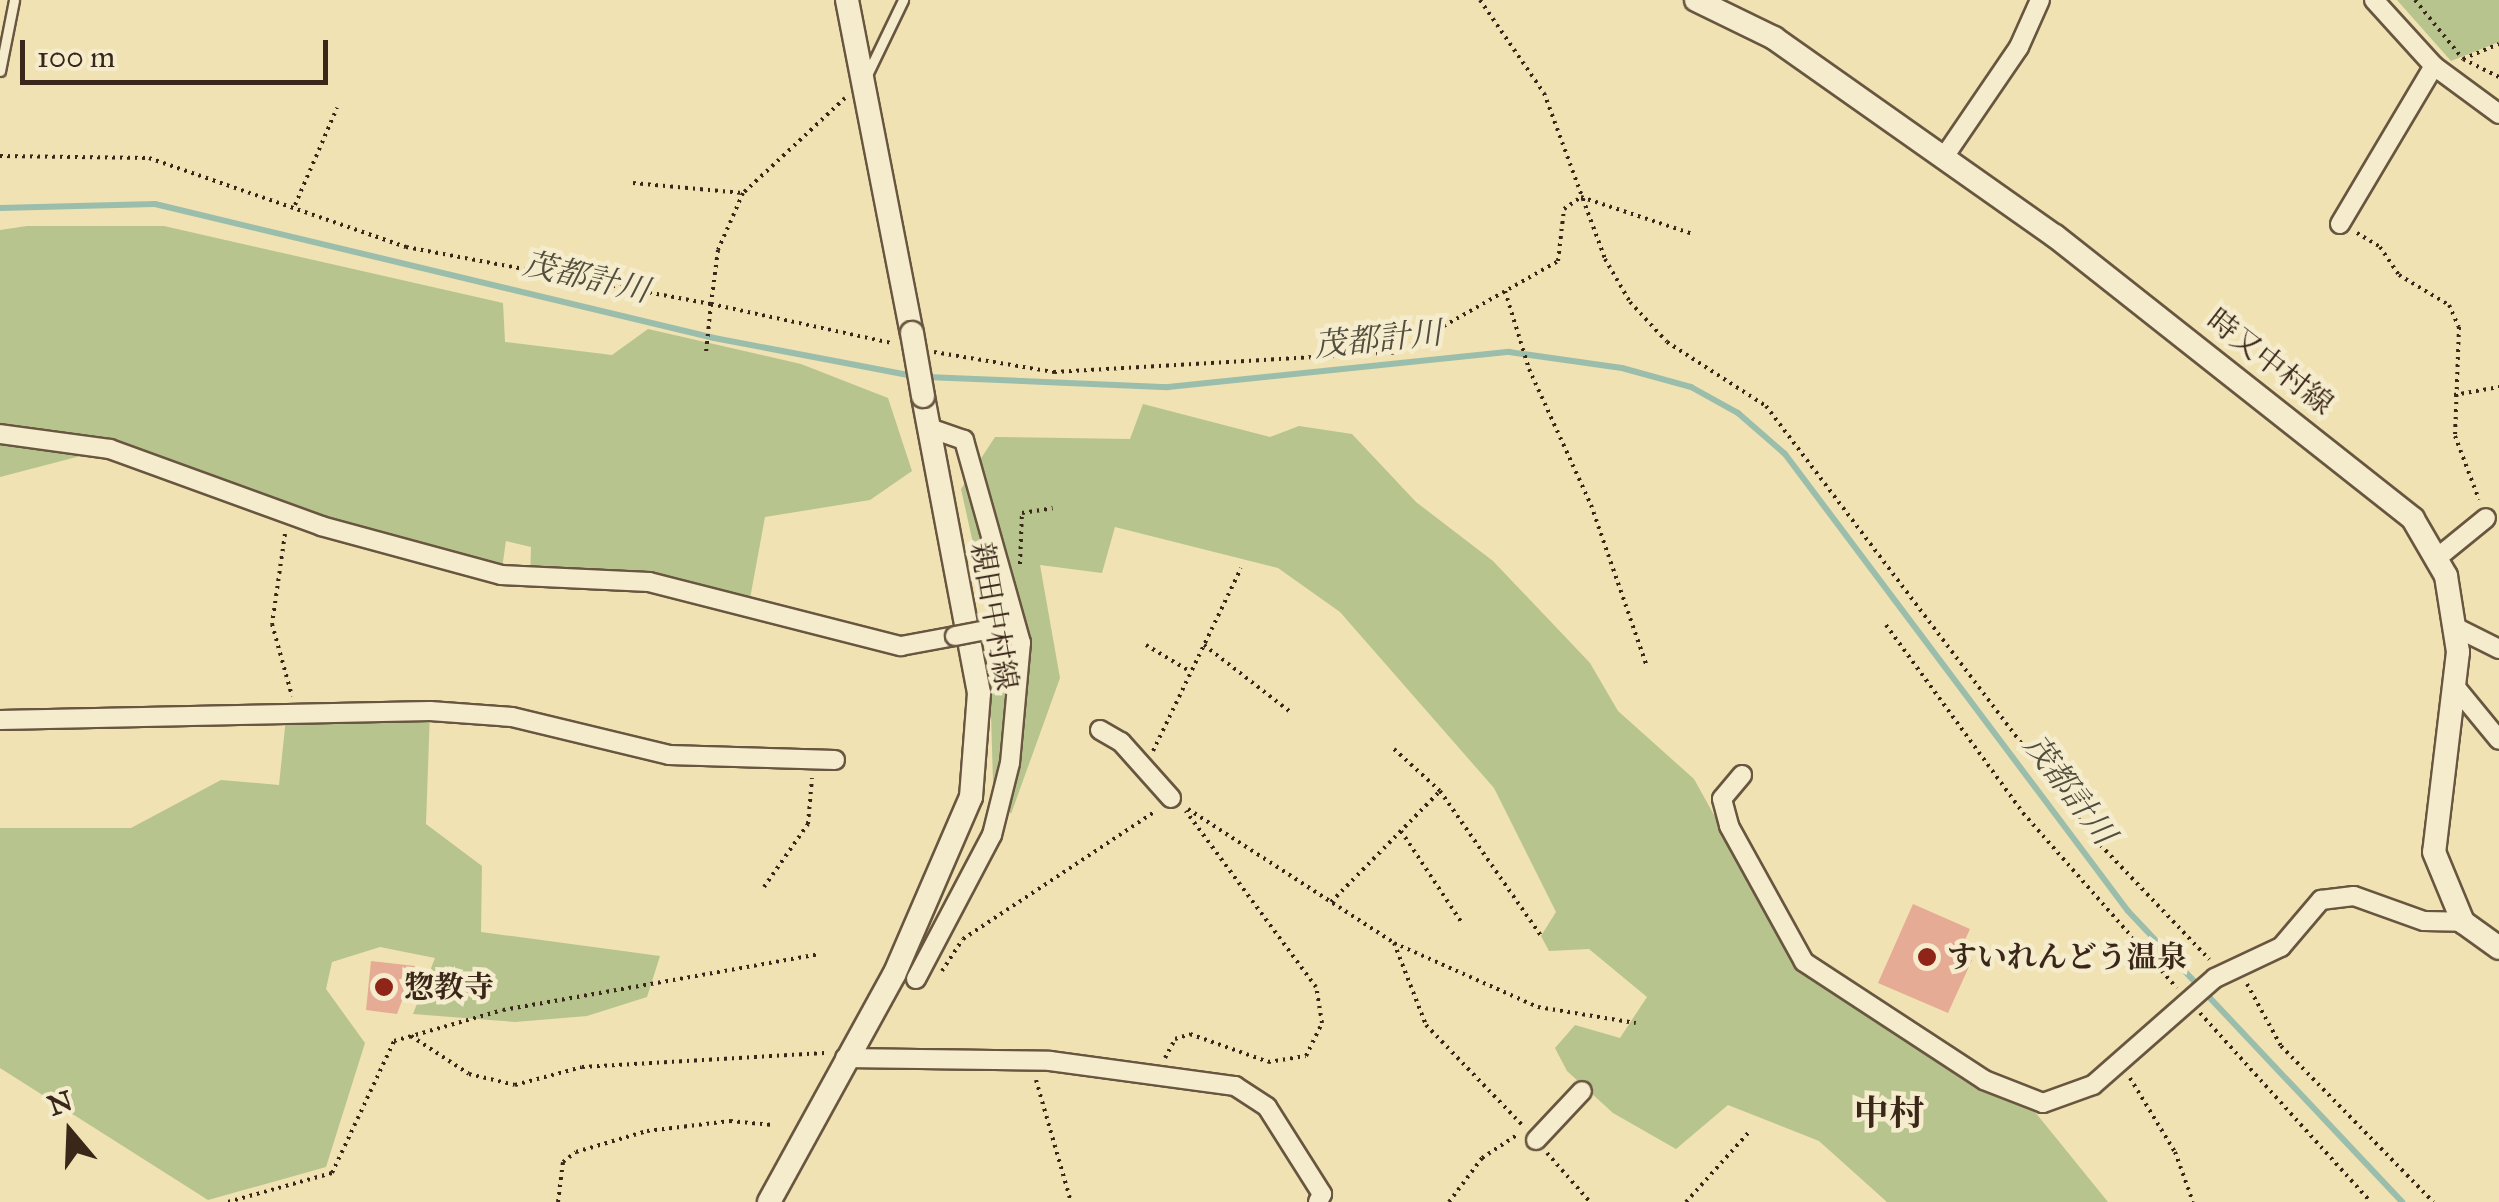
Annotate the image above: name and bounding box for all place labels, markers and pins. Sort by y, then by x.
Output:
place label: すいれんどう温泉 [1947,939,2187,975]
marker: すいれんどう温泉 [1916,946,1938,968]
place label: 惣教寺 [404,969,494,1005]
marker: 惣教寺 [373,976,395,998]

